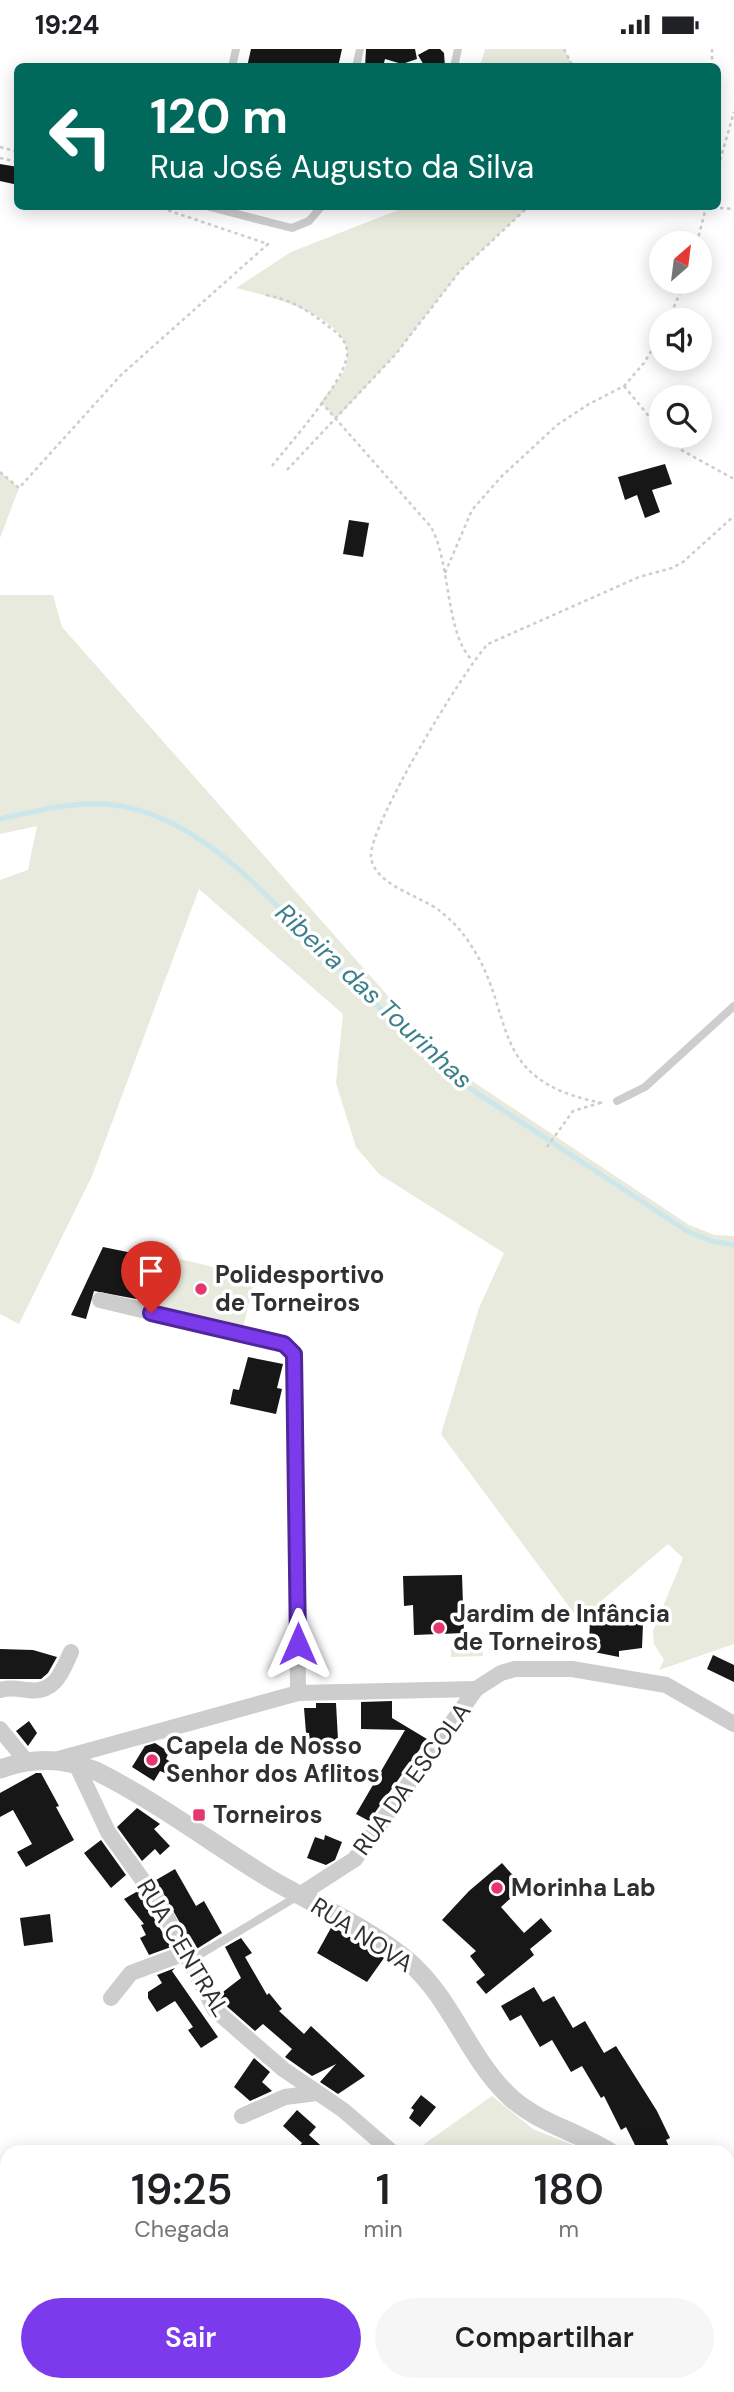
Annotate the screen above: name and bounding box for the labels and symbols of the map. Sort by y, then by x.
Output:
north arrow [649,231,712,294]
water label: Ribeira das Tourinhas [268,896,480,1096]
pin [121,1241,181,1313]
place label: Polidesportivo de Torneiros [215,1259,384,1318]
marker: Polidesportivo de Torneiros [193,1281,209,1297]
place label: Jardim de Infância de Torneiros [453,1598,670,1657]
position arrow [261,1607,335,1681]
marker: Jardim de Infância de Torneiros [431,1620,447,1636]
street label: RUA DA ESCOLA [346,1696,477,1861]
place label: Capela de Nosso Senhor dos Aflitos [166,1730,380,1789]
marker: Capela de Nosso Senhor dos Aflitos [144,1752,160,1768]
place label: Torneiros [213,1799,323,1830]
marker: Torneiros [191,1807,207,1823]
place label: Morinha Lab [511,1872,656,1903]
street label: RUA CENTRAL [130,1873,237,2022]
marker: Morinha Lab [489,1880,505,1896]
street label: RUA NOVA [305,1890,419,1979]

